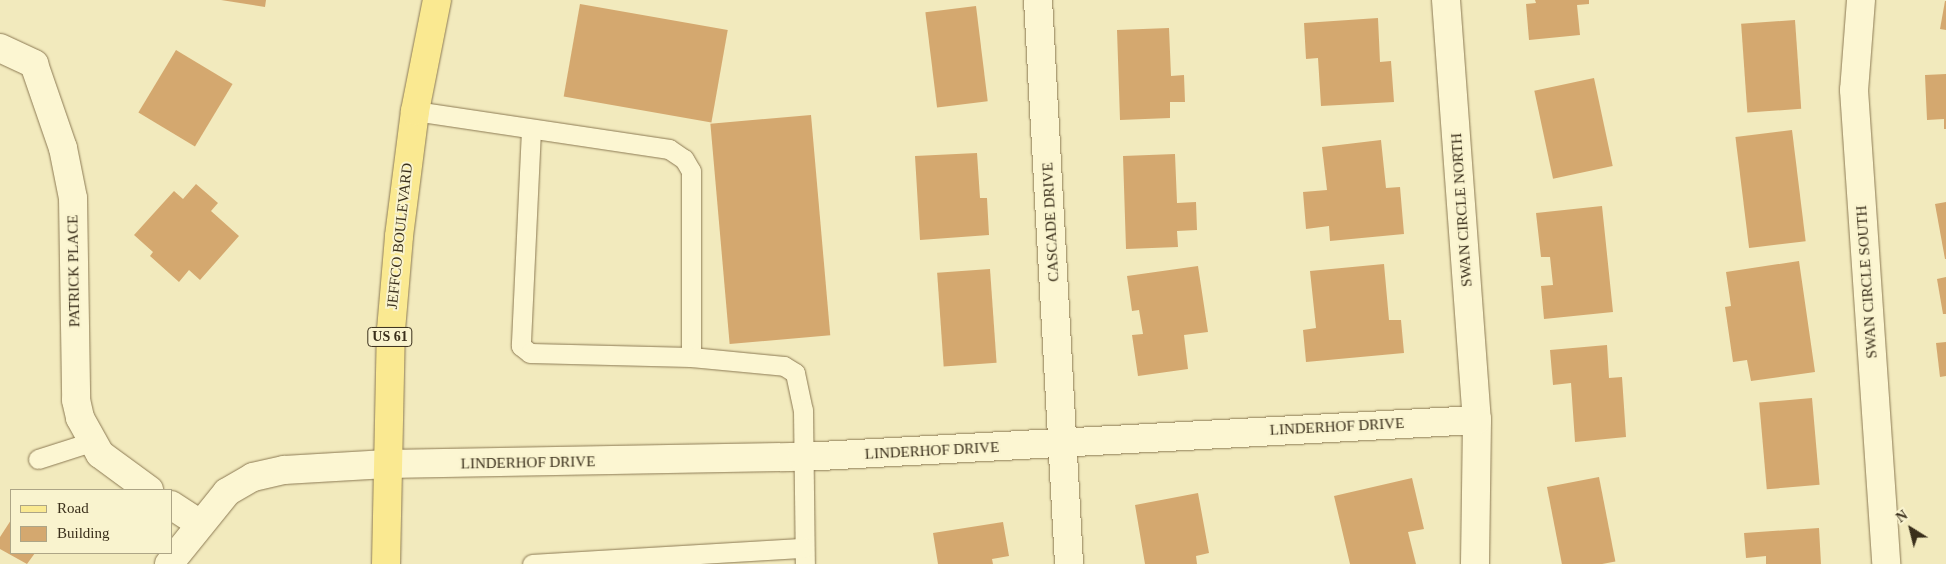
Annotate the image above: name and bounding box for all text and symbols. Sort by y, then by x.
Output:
street label: SWAN CIRCLE NORTH [1448,133,1476,287]
street label: JEFFCO BOULEVARD [383,162,417,310]
street label: CASCADE DRIVE [1039,162,1063,282]
street label: SWAN CIRCLE SOUTH [1853,205,1881,359]
street label: PATRICK PLACE [64,215,84,327]
road number: US 61 [366,326,414,348]
street label: LINDERHOF DRIVE [1269,414,1405,440]
street label: LINDERHOF DRIVE [864,438,1000,464]
street label: LINDERHOF DRIVE [461,453,595,473]
legend [10,489,172,554]
text: Road [57,500,89,516]
north arrow [1886,504,1936,554]
text: N [1893,507,1910,526]
text: Building [57,525,110,541]

